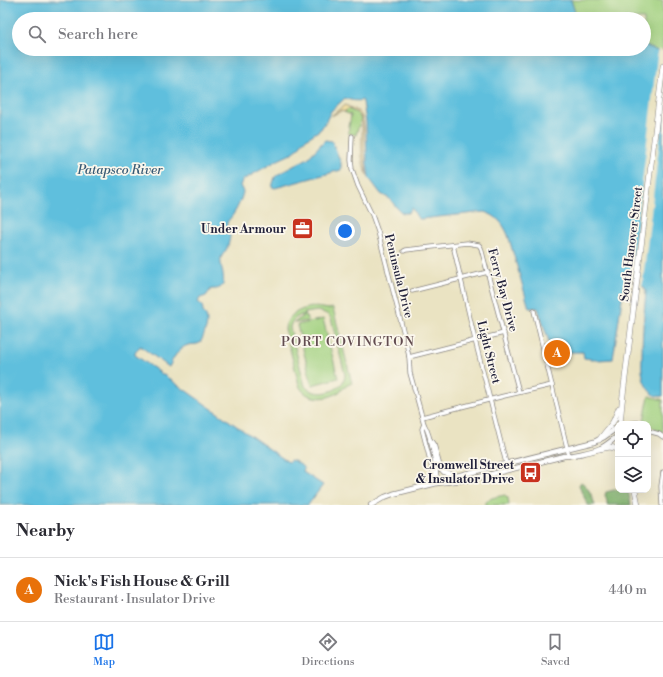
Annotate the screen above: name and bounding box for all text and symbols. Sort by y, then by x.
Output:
search box [12,12,651,56]
icon: search [26,23,48,45]
text: Search here [58,25,138,44]
water label: Patapsco River [76,162,163,178]
street label: South Hanover Street [617,185,646,303]
office icon: Under Armour [289,216,315,242]
your location [335,221,355,241]
place label: Under Armour [201,222,286,237]
street label: Peninsula Drive [381,232,416,320]
street label: Ferry Bay Drive [484,247,521,333]
street label: Light Street [473,319,504,386]
district label: PORT COVINGTON [281,334,415,350]
pin: A [544,338,570,368]
map controls [615,421,651,493]
button: locate [615,421,651,457]
button: layers [615,457,651,493]
place label: Cromwell Street & Insulator Drive [416,458,515,487]
bus stop icon: Cromwell Street & Insulator Drive [517,459,543,485]
text: Nearby [16,520,75,542]
text: Nick's Fish House & Grill [54,572,230,591]
text: A [24,582,34,598]
text: 440 m [609,582,647,598]
text: Restaurant · Insulator Drive [54,591,215,607]
tab: Map [93,631,115,669]
tab: Directions [302,631,355,669]
tab: Saved [541,631,570,669]

